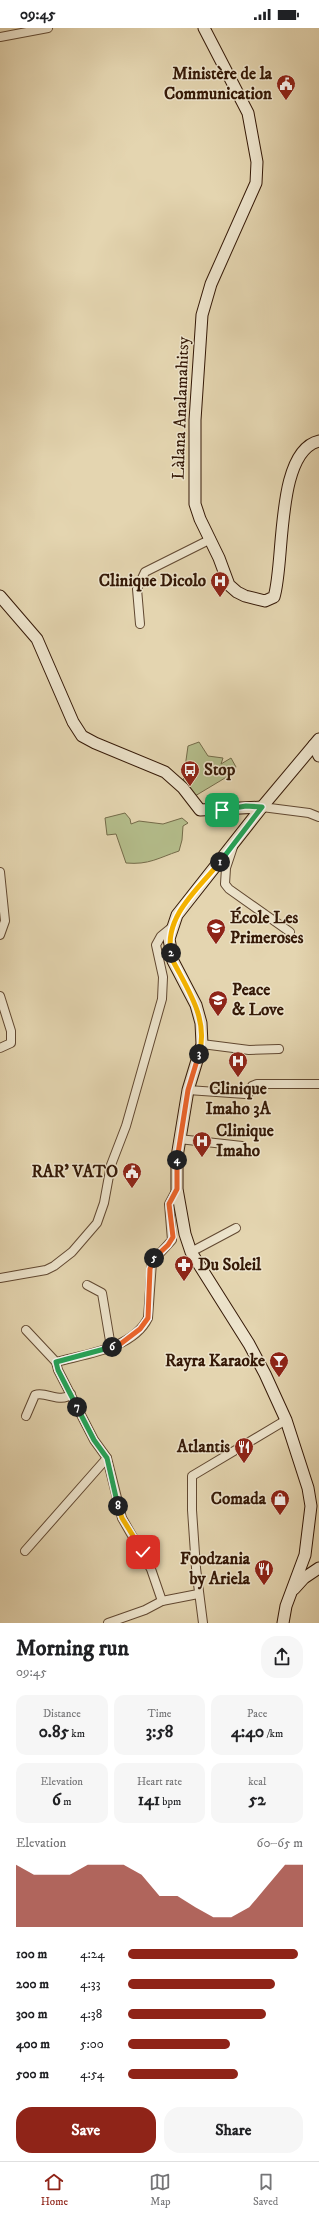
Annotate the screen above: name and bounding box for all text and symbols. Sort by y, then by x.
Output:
text: 09:45 [20,5,55,24]
place label: Ministère de la Communication [164,63,273,105]
public building icon: Ministère de la Communication [275,73,297,101]
street label: Làlana Analamahitsy [168,335,195,480]
place label: Clinique Dicolo [99,570,206,592]
hospital icon: Clinique Dicolo [209,570,231,598]
bus stop icon: Stop [179,759,201,787]
place label: Stop [204,759,236,781]
pin [205,793,239,827]
icon: arrive [211,799,233,821]
pin: 1 [210,852,230,872]
text: 1 [218,855,222,869]
place label: École Les Primeroses [230,906,304,949]
school or university icon: École Les Primeroses [205,917,227,945]
pin: 2 [161,943,181,963]
text: 2 [168,946,174,960]
place label: Peace & Love [232,979,284,1021]
school or university icon: Peace & Love [207,989,229,1017]
pin: 3 [189,1044,209,1064]
text: 3 [197,1047,201,1061]
hospital icon: Clinique Imaho 3A [227,1050,249,1078]
place label: Clinique Imaho 3A [206,1078,272,1120]
place label: Clinique Imaho [216,1120,274,1162]
hospital icon: Clinique Imaho [191,1130,213,1158]
pin: 4 [167,1150,187,1170]
text: 4 [174,1153,180,1167]
place label: RAR' VATO [31,1161,118,1183]
public building icon: RAR' VATO [121,1161,143,1189]
pin: 5 [144,1248,164,1268]
text: 5 [151,1251,157,1265]
pharmacy icon: Du Soleil [173,1254,195,1282]
place label: Du Soleil [198,1254,262,1276]
pin: 6 [102,1337,122,1357]
text: 6 [109,1340,115,1354]
place label: Rayra Karaoke [165,1350,265,1372]
bar icon: Rayra Karaoke [268,1350,290,1378]
pin: 7 [67,1397,87,1417]
text: 7 [74,1400,80,1414]
place label: Atlantis [176,1436,230,1458]
restaurant icon: Atlantis [233,1436,255,1464]
place label: Comada [211,1488,267,1510]
shop icon: Comada [269,1488,291,1516]
pin: 8 [108,1496,128,1516]
text: 8 [115,1499,121,1513]
pin [126,1535,160,1569]
icon: check [132,1541,154,1563]
place label: Foodzania by Ariela [180,1548,251,1590]
restaurant icon: Foodzania by Ariela [253,1558,275,1586]
text: Morning run [16,1635,129,1662]
button: share [261,1636,303,1678]
text: 09:45 [16,1664,47,1680]
text: Distance [43,1707,81,1721]
text: Time [148,1707,171,1721]
text: Pace [247,1707,267,1721]
text: 0.85 [39,1721,69,1743]
text: 3:58 [146,1721,173,1743]
text: 4:40 [231,1721,264,1743]
text: km [69,1727,85,1741]
text: /km [264,1727,283,1741]
text: Elevation [41,1775,83,1789]
text: Heart rate [137,1775,182,1789]
text: kcal [248,1775,266,1789]
text: 6 [52,1789,61,1811]
text: 141 [138,1789,160,1811]
text: 52 [249,1789,266,1811]
text: m [61,1795,72,1809]
text: bpm [160,1795,181,1809]
text: Elevation [16,1835,66,1851]
text: 60–65 m [257,1835,303,1851]
text: 100 m [16,1946,47,1962]
text: 4:24 [80,1946,105,1962]
text: 200 m [16,1976,49,1992]
text: 4:33 [80,1976,101,1992]
text: 300 m [16,2006,47,2022]
text: 4:38 [80,2006,102,2022]
text: 400 m [16,2036,50,2052]
text: 5:00 [80,2036,104,2052]
text: 500 m [16,2066,49,2082]
text: 4:54 [80,2066,104,2082]
button: Save [16,2107,156,2153]
button: Share [164,2107,303,2153]
tab: Home [41,2171,68,2209]
tab: Map [149,2171,171,2209]
tab: Saved [253,2171,278,2209]

